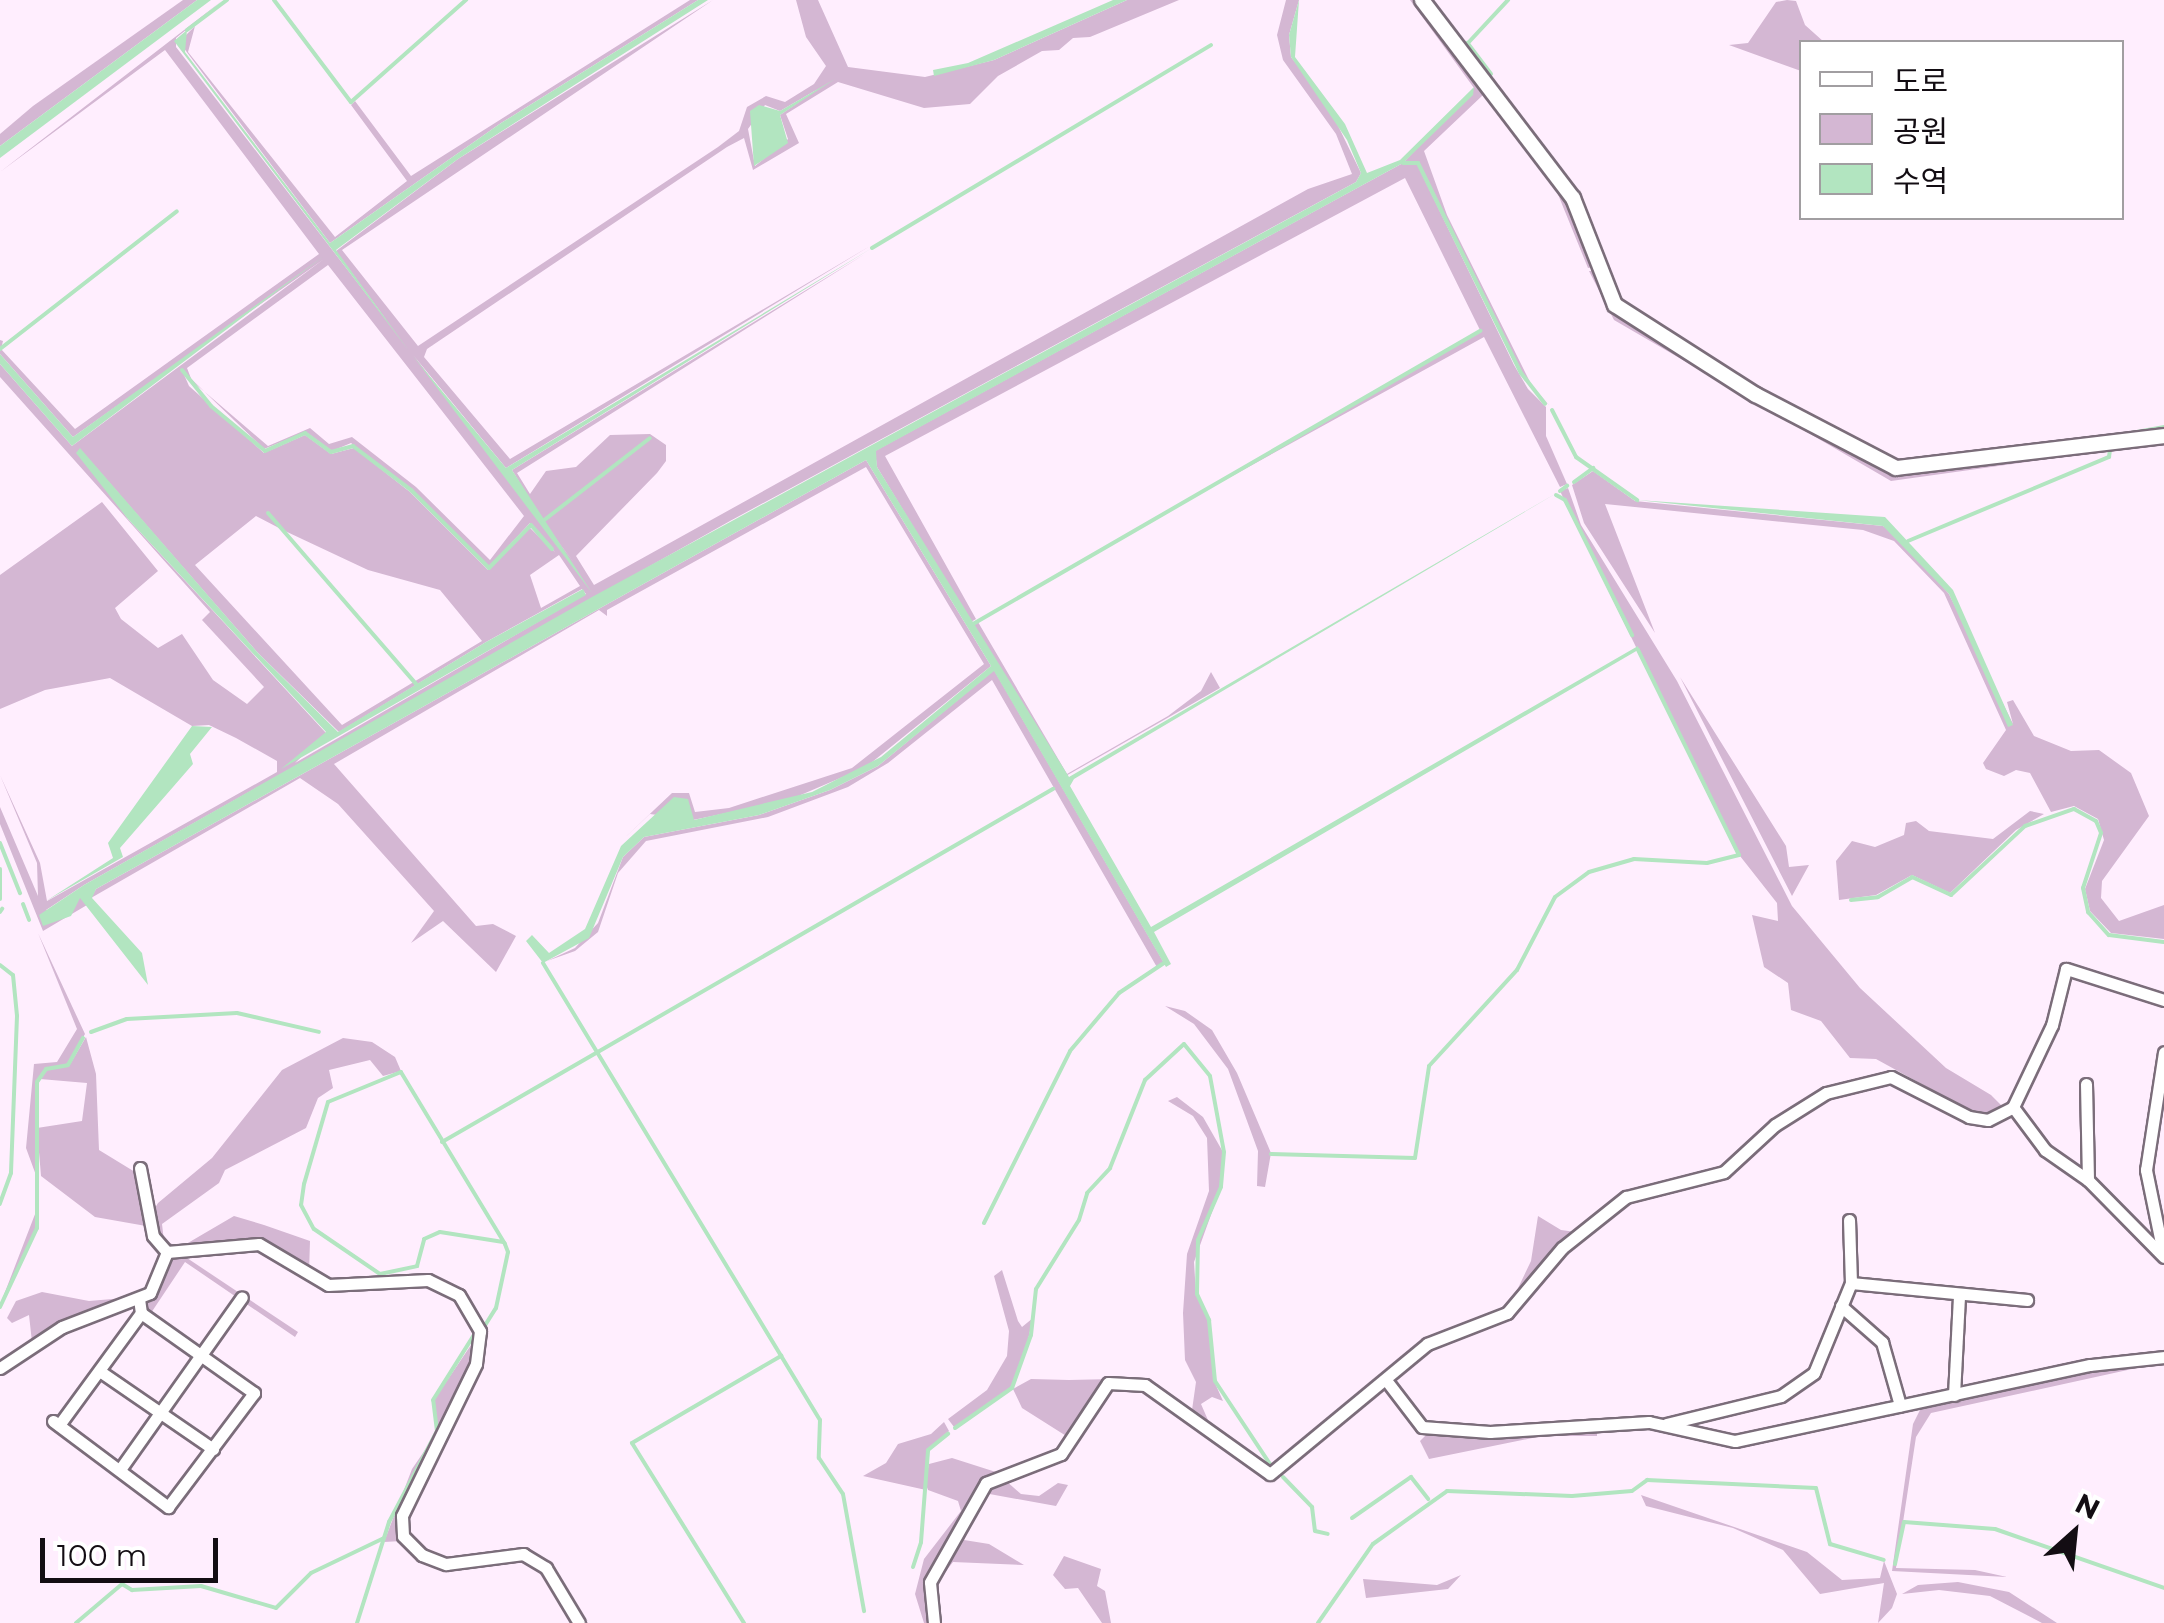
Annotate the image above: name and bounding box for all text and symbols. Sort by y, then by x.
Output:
legend [1799,40,2124,220]
text: 도로 [1893,63,1948,100]
text: 공원 [1893,113,1948,150]
text: 수역 [1893,163,1948,200]
north arrow [2024,1483,2124,1583]
text: N [2070,1486,2105,1527]
scale bar [45,1518,222,1580]
text: 100 m [57,1537,147,1574]

